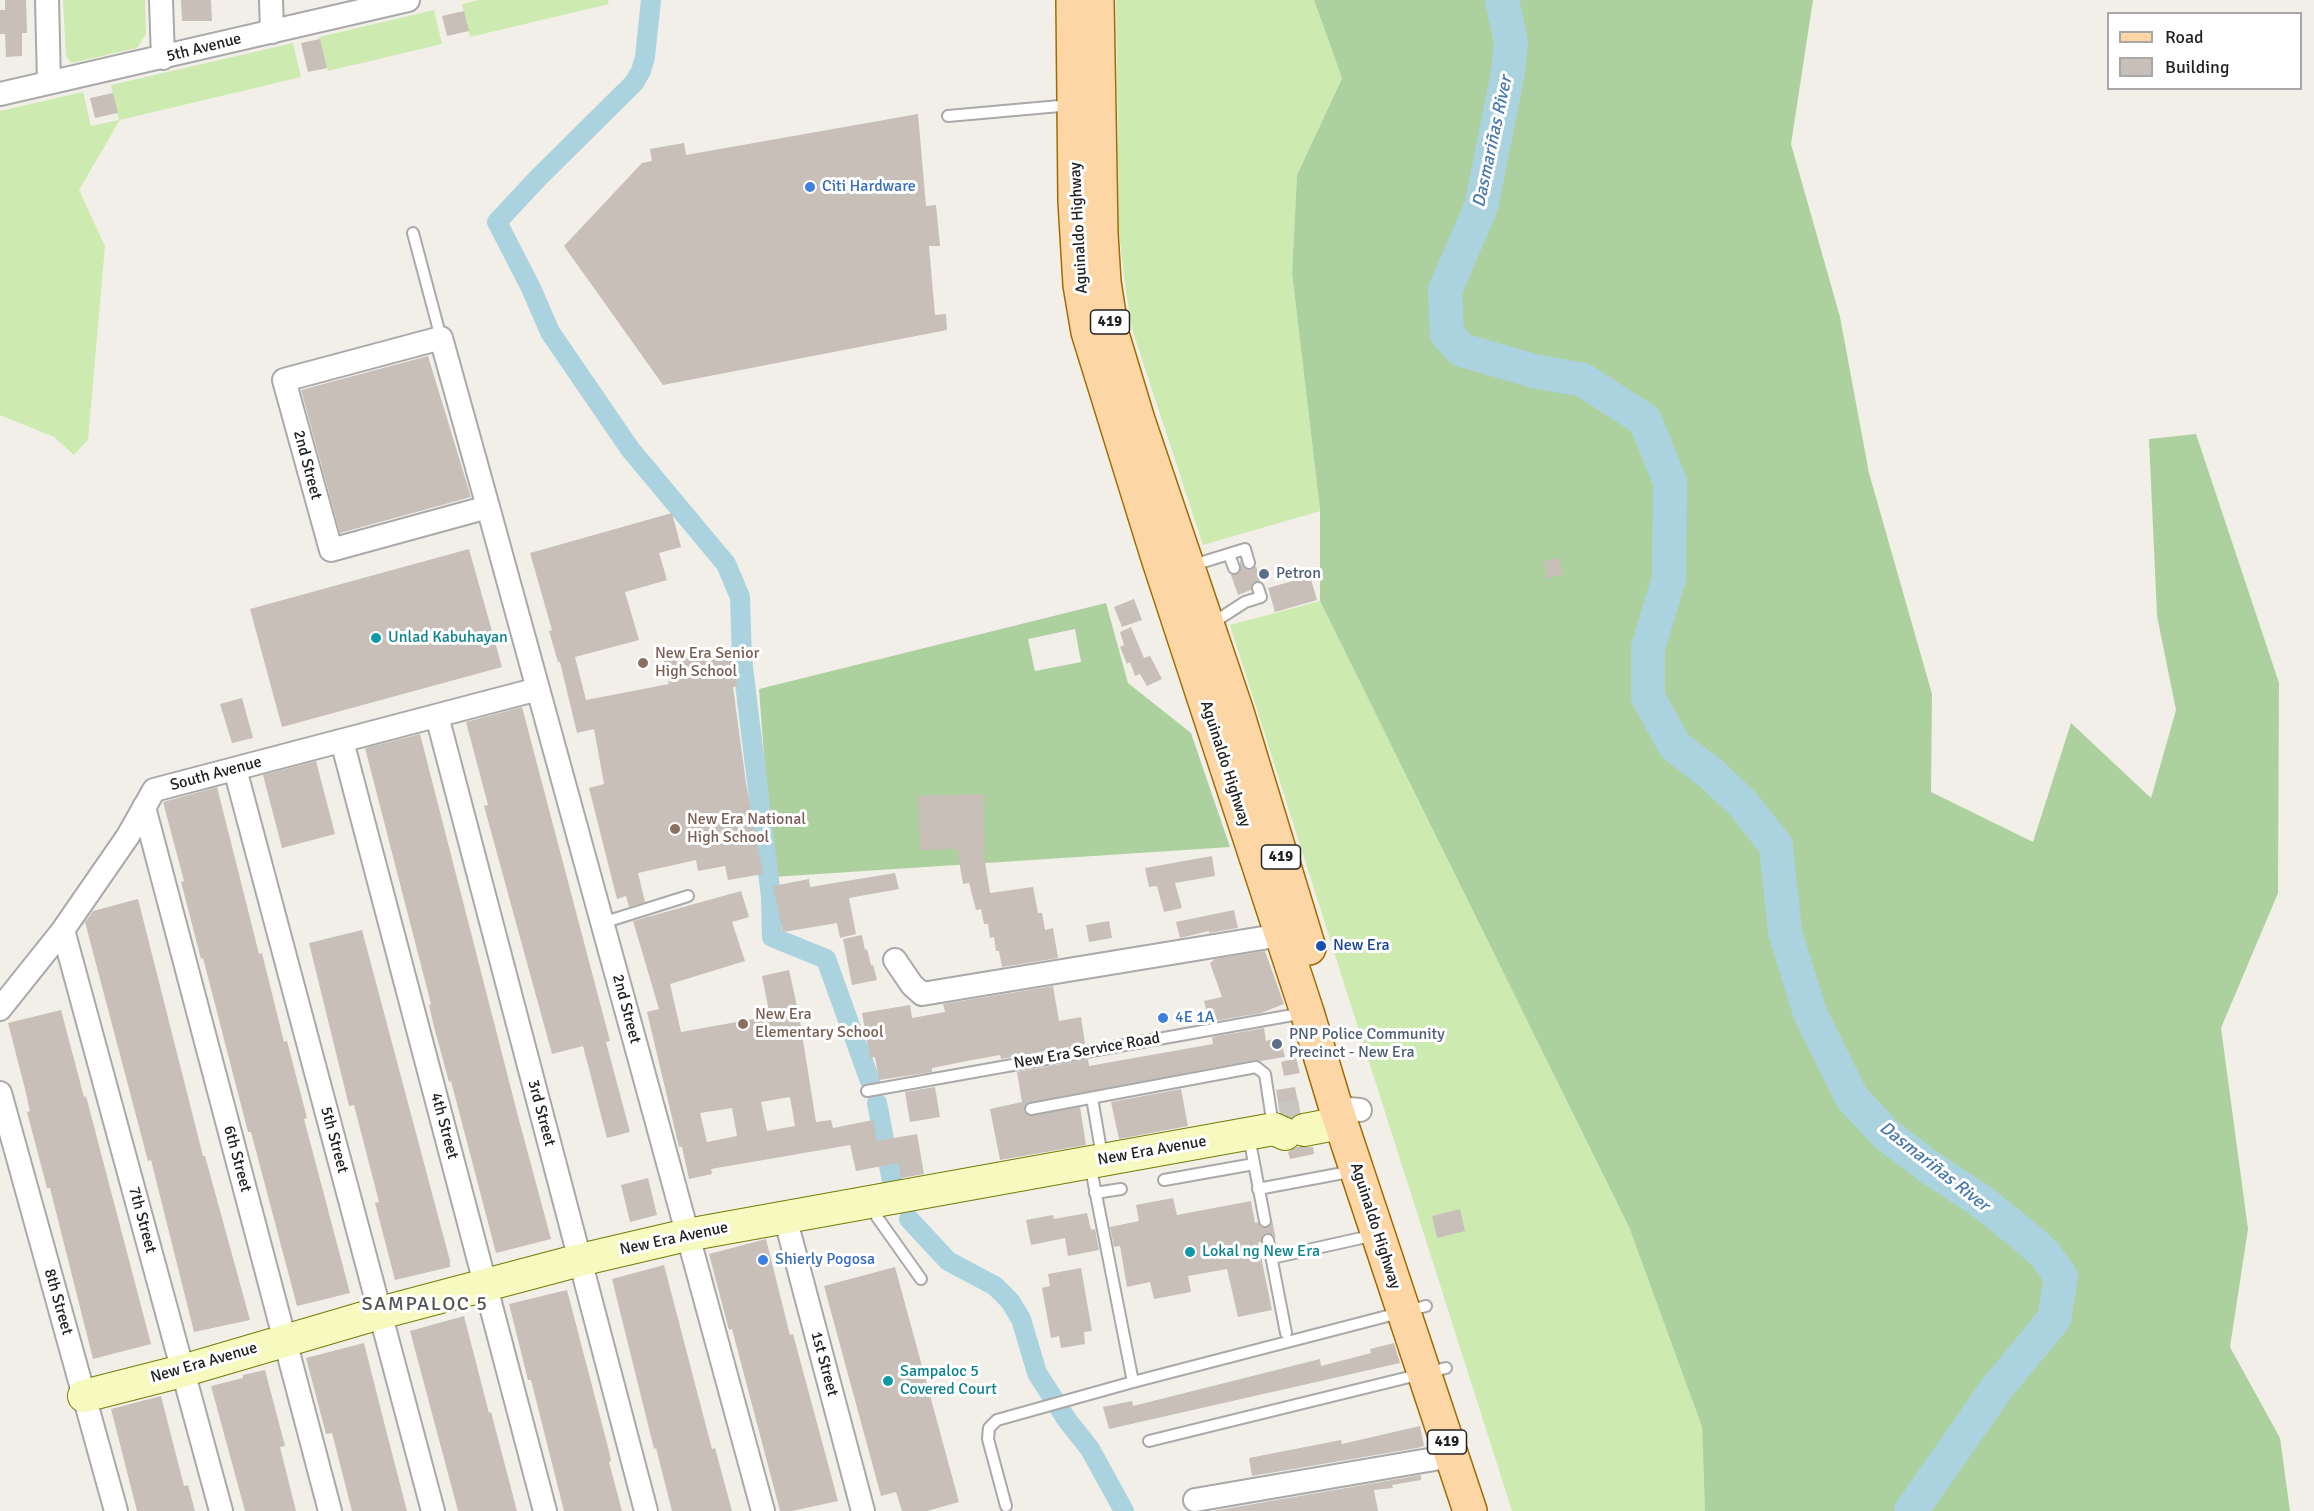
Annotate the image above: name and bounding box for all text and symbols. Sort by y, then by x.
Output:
legend [2107,12,2302,90]
text: Road [2165,26,2204,48]
street label: 5th Avenue [165,29,243,67]
text: Building [2165,56,2229,78]
water label: Dasmariñas River [1469,74,1517,210]
street label: Aguinaldo Highway [1066,162,1092,294]
place label: Citi Hardware [822,177,916,197]
marker: Citi Hardware [803,180,817,194]
road number: 419 [1090,310,1130,334]
street label: 2nd Street [289,428,325,502]
place label: Petron [1276,564,1321,584]
marker: Petron [1257,567,1271,581]
place label: Unlad Kabuhayan [388,628,508,648]
marker: Unlad Kabuhayan [369,631,383,645]
place label: New Era Senior High School [655,644,759,682]
marker: New Era Senior High School [636,656,650,670]
street label: Aguinaldo Highway [1196,698,1254,830]
street label: South Avenue [168,753,264,795]
place label: New Era National High School [687,810,806,848]
marker: New Era National High School [668,822,682,836]
road number: 419 [1262,845,1300,869]
place label: New Era [1333,936,1390,956]
marker: New Era [1314,939,1328,953]
street label: 2nd Street [608,972,644,1046]
place label: New Era Elementary School [755,1005,884,1043]
place label: 4E 1A [1175,1008,1215,1028]
marker: 4E 1A [1156,1011,1170,1025]
marker: New Era Elementary School [736,1017,750,1031]
place label: PNP Police Community Precinct - New Era [1289,1025,1445,1063]
street label: New Era Service Road [1012,1029,1162,1073]
marker: PNP Police Community Precinct - New Era [1270,1037,1284,1051]
street label: 3rd Street [523,1078,559,1148]
street label: 4th Street [426,1091,462,1161]
street label: 5th Street [316,1105,352,1175]
water label: Dasmariñas River [1875,1117,1993,1217]
street label: 6th Street [219,1124,255,1194]
street label: New Era Avenue [1096,1132,1208,1170]
street label: Aguinaldo Highway [1346,1160,1404,1292]
street label: 7th Street [124,1185,160,1255]
street label: New Era Avenue [618,1218,730,1260]
place label: Lokal ng New Era [1202,1242,1320,1262]
marker: Lokal ng New Era [1183,1245,1197,1259]
place label: Shierly Pogosa [775,1250,875,1270]
marker: Shierly Pogosa [756,1253,770,1267]
street label: 8th Street [39,1267,77,1337]
district label: SAMPALOC 5 [361,1293,489,1317]
street label: 1st Street [806,1329,842,1399]
street label: New Era Avenue [148,1339,260,1387]
place label: Sampaloc 5 Covered Court [900,1362,997,1400]
marker: Sampaloc 5 Covered Court [881,1374,895,1388]
road number: 419 [1428,1430,1466,1454]

